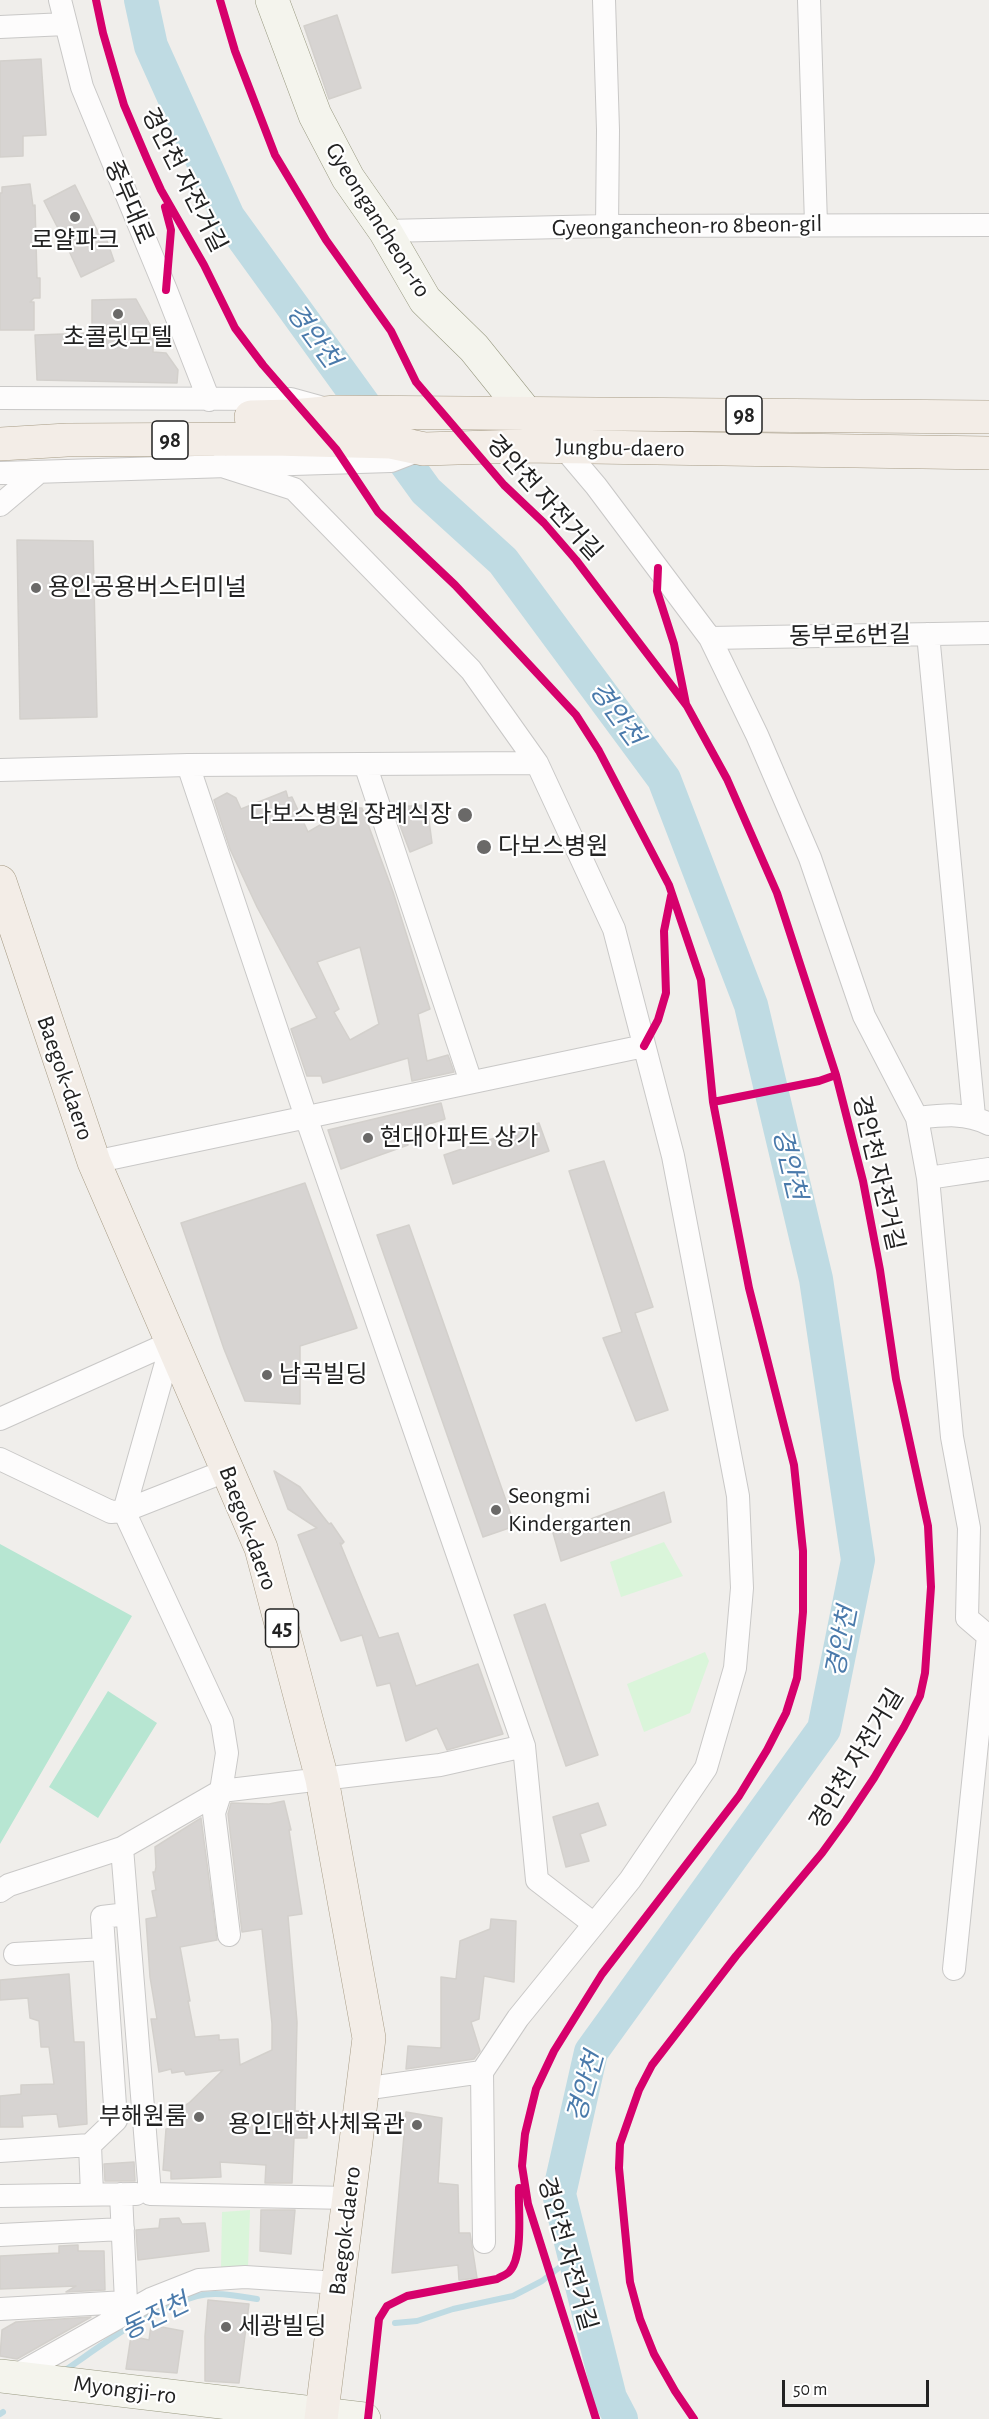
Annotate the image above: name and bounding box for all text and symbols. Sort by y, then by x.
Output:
street label: 경안천 자전거길 [135,103,233,257]
street label: Gyeongancheon-ro [319,137,437,303]
street label: 중부대로 [98,156,160,248]
street label: Gyeongancheon-ro 8beon-gil [552,209,822,243]
marker: 로얄파크 [68,210,82,224]
place label: 로얄파크 [31,227,119,255]
water label: 경안천 [279,298,347,374]
marker: 초콜릿모텔 [111,307,125,321]
place label: 초콜릿모텔 [63,324,173,352]
road number: 98 [726,396,762,434]
road number: 98 [152,421,188,459]
street label: 경안천 자전거길 [480,429,608,567]
street label: Jungbu-daero [555,432,685,464]
place label: 용인공용버스터미널 [48,574,247,602]
marker: 용인공용버스터미널 [29,581,43,595]
street label: 동부로6번길 [789,621,911,651]
water label: 경안천 [582,676,650,752]
place label: 다보스병원 장례식장 [249,801,452,829]
marker: 다보스병원 장례식장 [456,806,474,824]
place label: 다보스병원 [498,833,608,861]
marker: 다보스병원 [475,838,493,856]
street label: Baegok-daero [30,1012,100,1144]
street label: 경안천 자전거길 [846,1093,910,1253]
place label: 현대아파트 상가 [380,1124,539,1152]
water label: 경안천 [766,1126,812,1202]
marker: 현대아파트 상가 [361,1131,375,1145]
place label: 남곡빌딩 [279,1361,367,1389]
marker: 남곡빌딩 [260,1368,274,1382]
street label: Baegok-daero [212,1462,284,1594]
place label: Seongmi Kindergarten [508,1482,631,1538]
marker: Seongmi Kindergarten [489,1503,503,1517]
water label: 경안천 [820,1604,864,1680]
road number: 45 [266,1609,298,1647]
street label: 경안천 자전거길 [804,1684,910,1834]
water label: 경안천 [561,2048,611,2126]
place label: 부해원룸 [99,2103,187,2131]
marker: 부해원룸 [192,2110,206,2124]
place label: 용인대학사체육관 [228,2111,405,2139]
marker: 용인대학사체육관 [410,2118,424,2132]
street label: Baegok-daero [323,2165,367,2297]
street label: 경안천 자전거길 [531,2174,603,2334]
water label: 동진천 [116,2287,194,2347]
place label: 세광빌딩 [238,2313,326,2341]
marker: 세광빌딩 [219,2320,233,2334]
scale bar [785,2368,932,2406]
street label: Myongji-ro [72,2369,178,2411]
text: 50 m [793,2381,827,2399]

